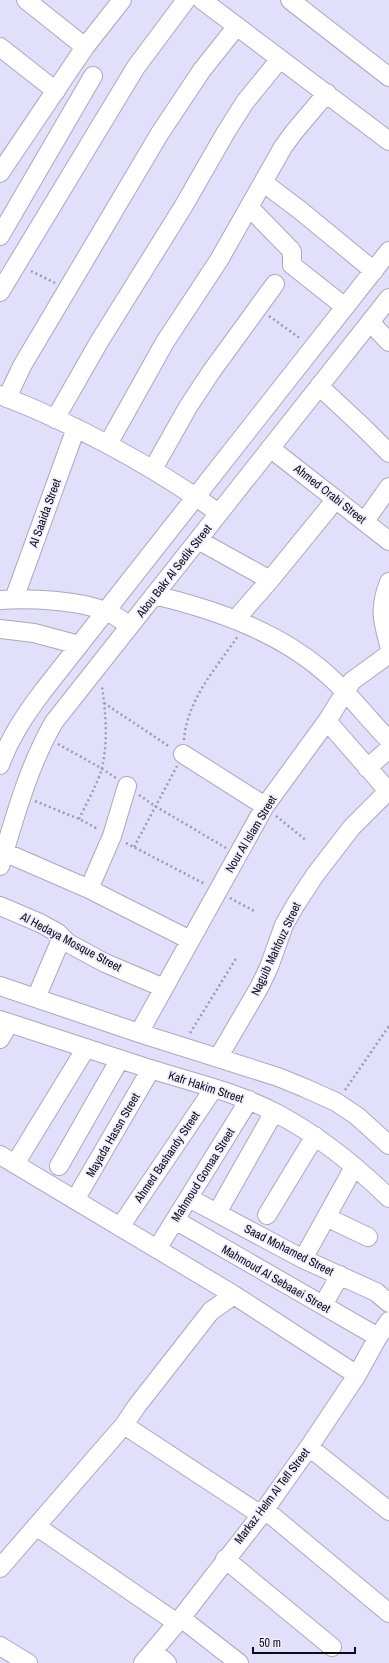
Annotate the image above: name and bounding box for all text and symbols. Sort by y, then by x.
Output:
street label: Ahmed Orabi Street [290,460,370,527]
street label: Al Saaida Street [25,476,65,550]
street label: Abou Bakr Al Sedik Street [132,521,215,622]
street label: Nour Al Islam Street [222,792,281,876]
street label: Naguib Mahfouz Street [247,900,305,998]
street label: Al Hedaya Mosque Street [17,908,124,976]
street label: Kafr Hakim Street [166,1067,246,1107]
street label: Mayada Hassn Street [82,1090,144,1180]
street label: Ahmed Bashandy Street [130,1108,204,1207]
street label: Mahmoud Gomaa Street [168,1125,238,1225]
street label: Saad Mohamed Street [241,1221,337,1280]
street label: Mahmoud Al Sebaaei Street [219,1241,334,1317]
street label: Markaz Helm Al Tefl Street [231,1445,313,1547]
scale bar [253,1629,355,1655]
text: 50 m [259,1635,281,1651]

